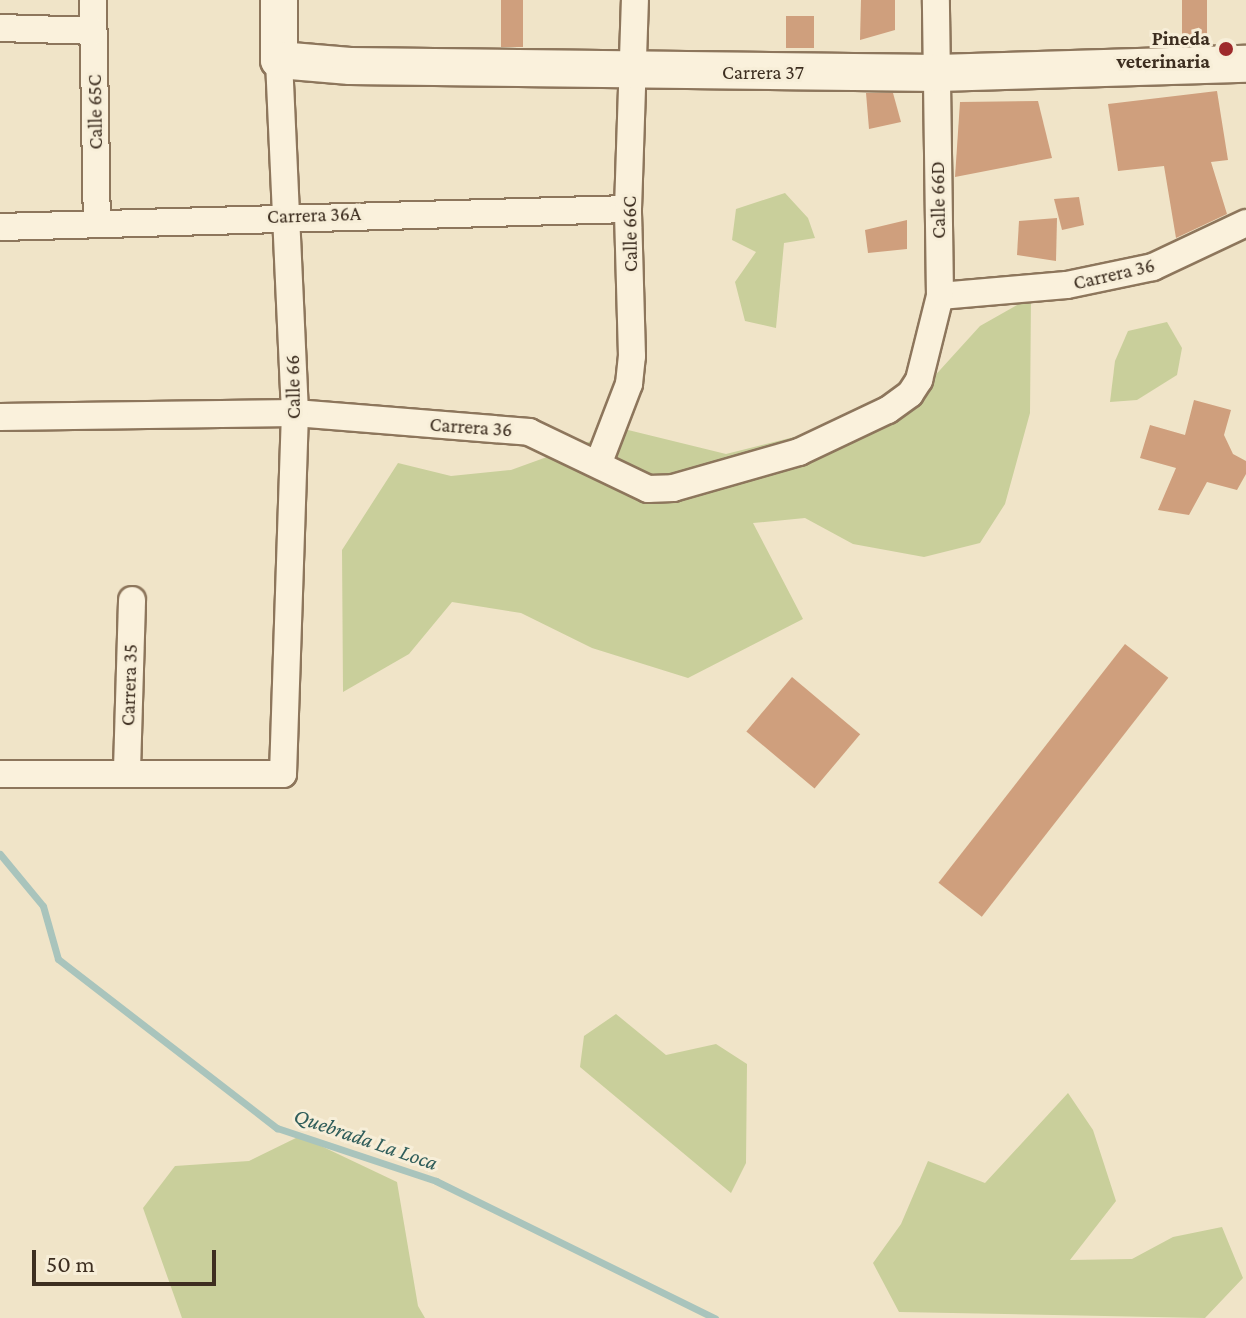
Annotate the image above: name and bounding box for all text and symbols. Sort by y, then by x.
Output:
place label: Pineda veterinaria [1116,26,1210,73]
marker: Pineda veterinaria [1217,40,1235,58]
street label: Carrera 37 [722,60,804,84]
street label: Calle 65C [82,74,108,150]
street label: Calle 66D [925,161,951,239]
street label: Calle 66C [617,196,643,272]
street label: Carrera 36A [267,201,361,229]
street label: Carrera 36 [1071,253,1157,295]
street label: Calle 66 [280,355,306,419]
street label: Carrera 36 [429,412,513,442]
street label: Carrera 35 [116,644,142,726]
water label: Quebrada La Loca [291,1102,441,1176]
scale bar [36,1234,220,1284]
text: 50 m [46,1250,95,1277]

